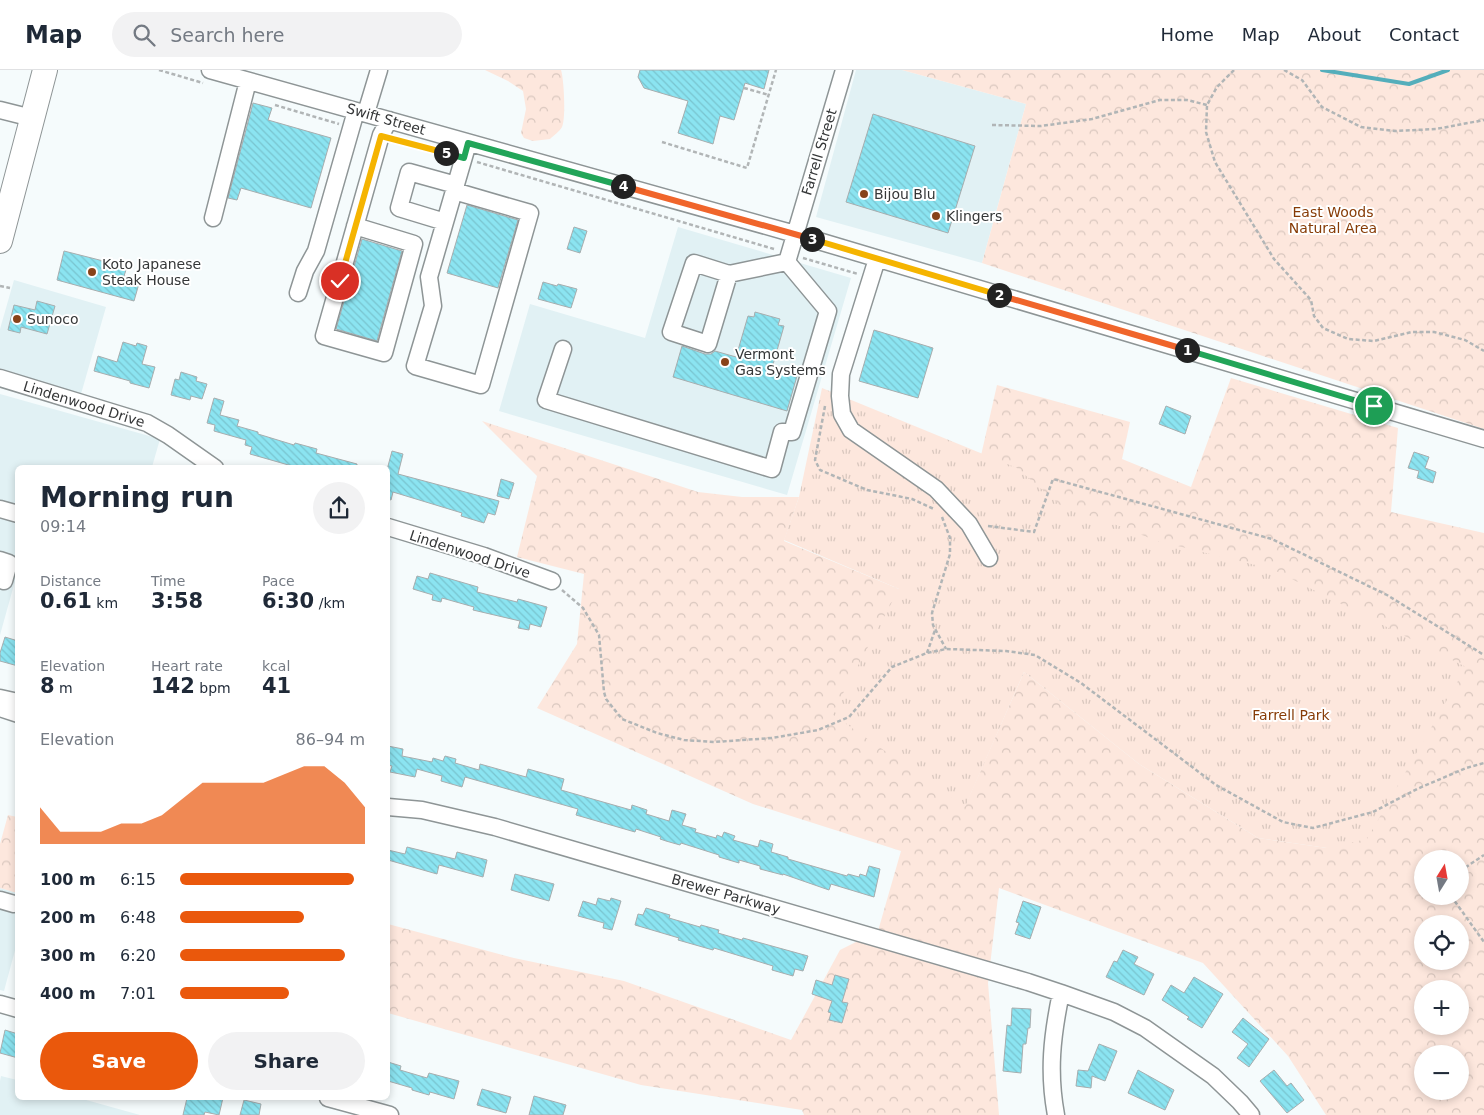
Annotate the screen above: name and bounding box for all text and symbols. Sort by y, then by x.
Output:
search box [112,12,462,57]
text: Map [25,21,82,49]
icon: search [130,21,158,49]
text: Search here [170,24,284,46]
text: Home [1161,24,1214,45]
text: Map [1242,24,1280,45]
text: About [1308,24,1361,45]
text: Contact [1389,24,1459,45]
street label: Swift Street [345,100,428,138]
street label: Farrell Street [798,106,840,197]
pin: 5 [434,140,458,166]
text: 5 [442,145,451,161]
pin: 4 [610,174,636,198]
text: 4 [619,178,628,194]
place label: Bijou Blu [874,186,936,202]
marker: Bijou Blu [858,188,870,200]
park label: East Woods Natural Area [1289,204,1377,236]
place label: Klingers [946,208,1002,224]
marker: Klingers [930,210,942,222]
pin: 3 [800,226,824,252]
text: 3 [808,231,817,247]
place label: Koto Japanese Steak House [102,256,201,288]
pin [319,260,361,302]
marker: Koto Japanese Steak House [86,266,98,278]
icon: check [326,267,354,295]
pin: 2 [986,282,1012,308]
text: 2 [995,287,1004,303]
place label: Sunoco [27,311,78,327]
marker: Sunoco [11,313,23,325]
pin: 1 [1174,338,1200,362]
text: 1 [1183,342,1192,358]
place label: Vermont Gas Systems [735,346,826,378]
marker: Vermont Gas Systems [719,356,731,368]
street label: Lindenwood Drive [21,378,147,430]
pin [1353,385,1395,427]
icon: arrive [1360,392,1388,420]
text: Morning run [40,481,234,514]
button: share [313,482,365,534]
text: 09:14 [40,517,86,536]
street label: Lindenwood Drive [408,527,532,581]
text: Distance [40,573,101,589]
text: Time [151,573,185,589]
text: Pace [262,573,295,589]
text: 0.61 [40,589,92,613]
text: 3:58 [151,589,203,613]
text: 6:30 [262,589,314,613]
text: km [92,595,118,611]
text: /km [314,595,345,611]
text: Elevation [40,658,105,674]
text: Heart rate [151,658,223,674]
text: kcal [262,658,290,674]
text: 8 [40,674,55,698]
text: 142 [151,674,195,698]
text: 41 [262,674,291,698]
text: m [55,680,73,696]
text: bpm [195,680,231,696]
park label: Farrell Park [1252,707,1331,723]
text: Elevation [40,730,114,749]
text: 86–94 m [296,730,365,749]
north arrow [1414,850,1469,905]
map controls [1414,850,1469,1100]
text: 100 m [40,870,96,889]
text: 6:15 [120,870,156,889]
street label: Brewer Parkway [670,871,782,917]
text: 200 m [40,908,96,927]
text: 6:48 [120,908,156,927]
button: locate [1414,915,1469,970]
text: 300 m [40,946,96,965]
text: 6:20 [120,946,156,965]
button: + [1414,980,1469,1035]
text: 400 m [40,984,96,1003]
text: 7:01 [120,984,156,1003]
button: Save [40,1032,198,1090]
button: Share [208,1032,365,1090]
button: − [1414,1045,1469,1100]

